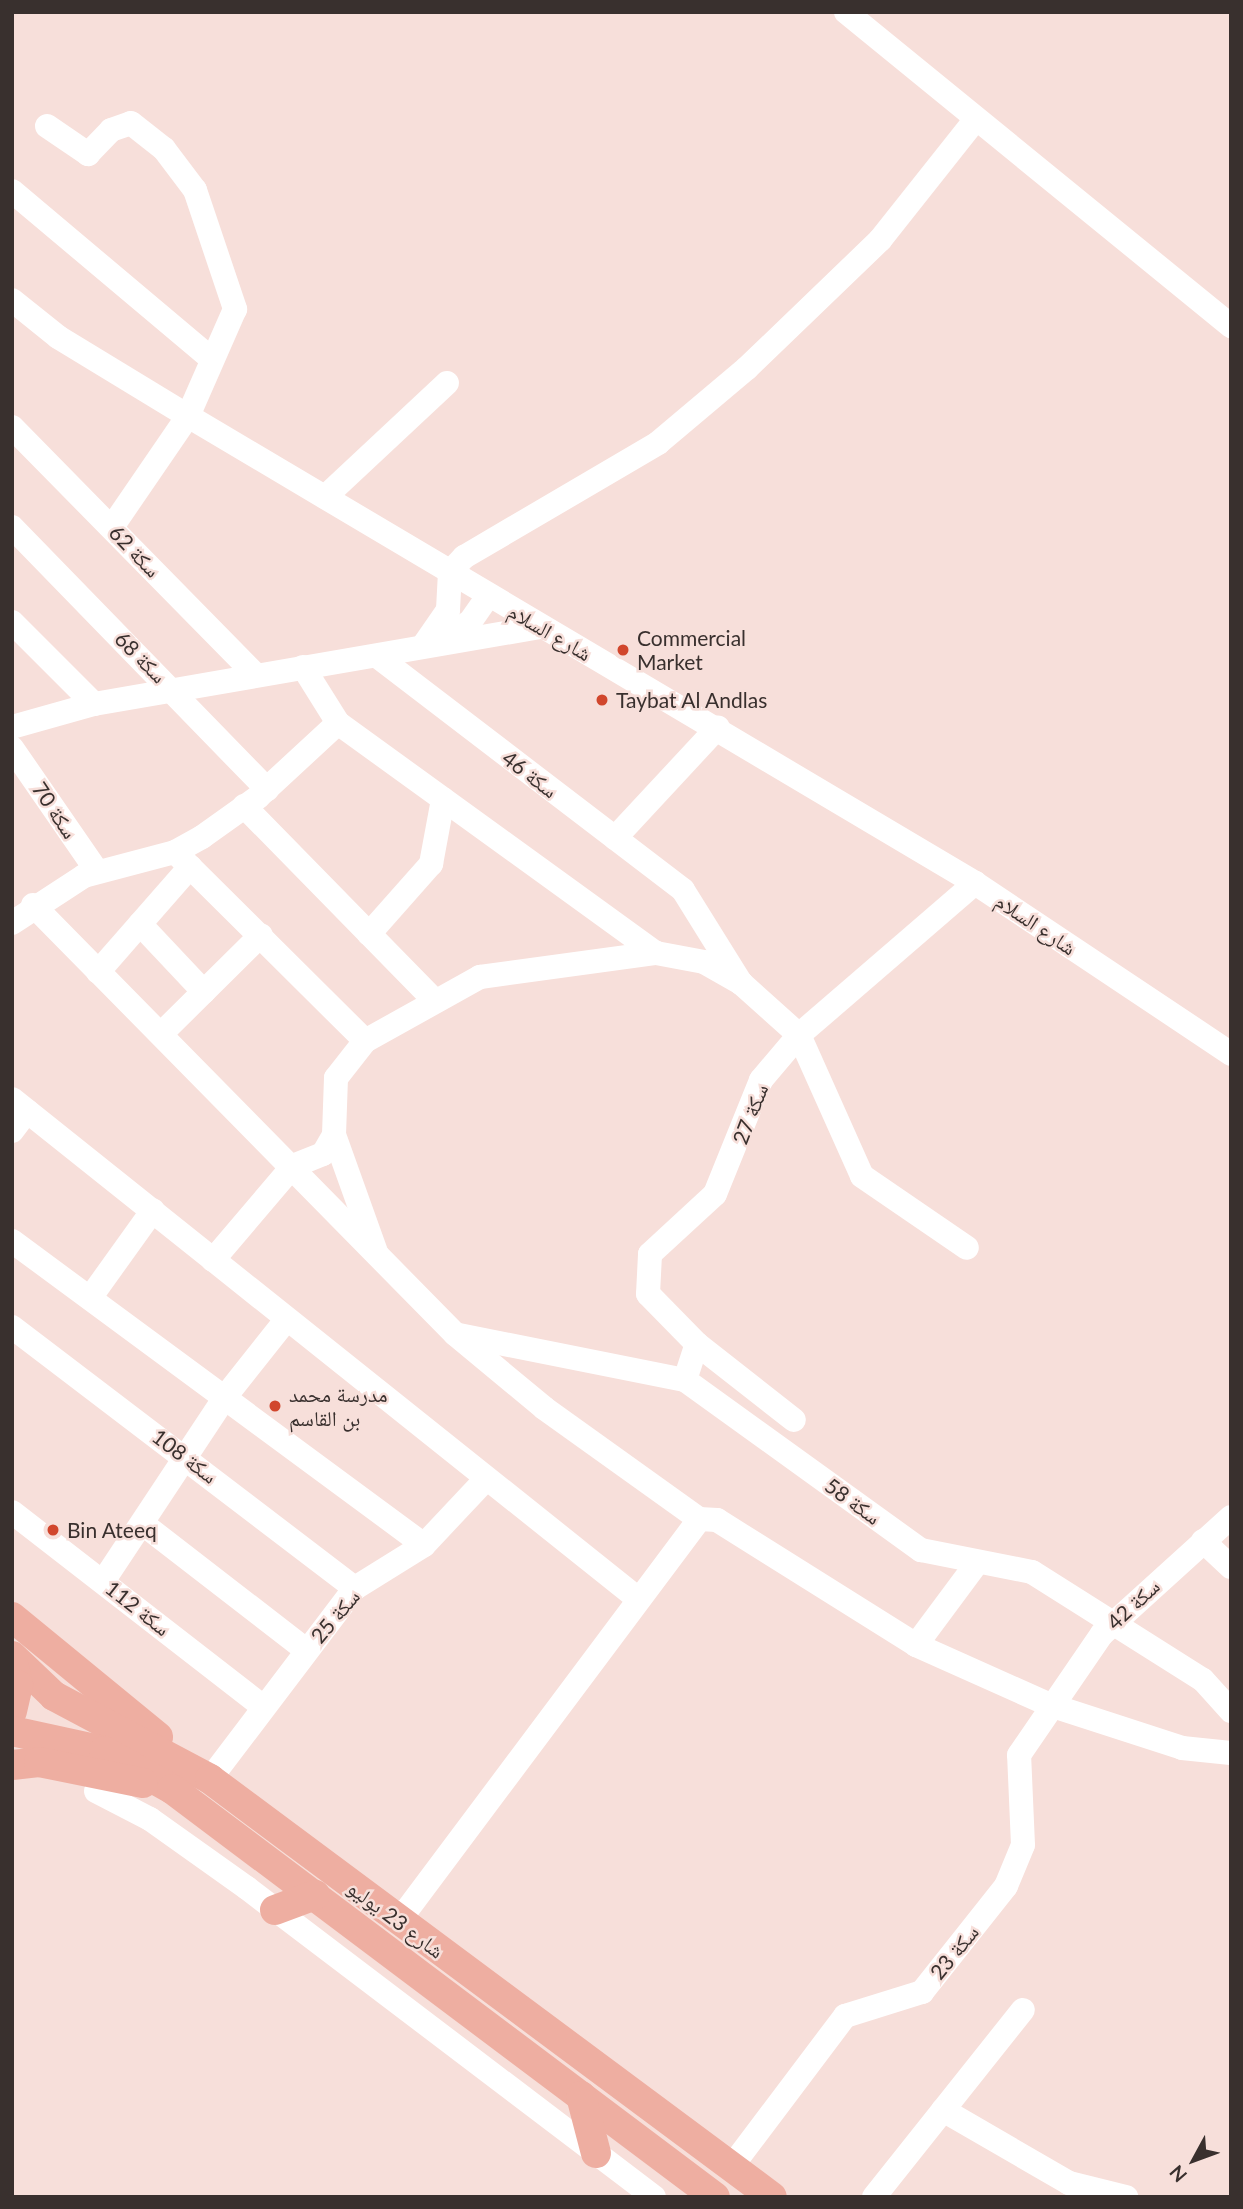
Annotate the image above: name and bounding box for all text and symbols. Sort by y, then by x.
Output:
street label: سكة 62 [104,520,166,582]
street label: شارع السلام [504,598,596,666]
place label: Commercial Market [637,625,746,675]
street label: سكة 68 [110,626,172,688]
marker: Commercial Market [615,642,631,658]
place label: Taybat Al Andlas [616,687,769,713]
marker: Taybat Al Andlas [594,692,610,708]
street label: سكة 46 [497,745,563,803]
street label: سكة 70 [27,777,83,843]
street label: شارع السلام [991,888,1081,960]
street label: سكة 27 [727,1080,773,1148]
place label: مدرسة محمد بن القاسم [289,1381,388,1431]
marker: مدرسة محمد بن القاسم [267,1398,283,1414]
street label: سكة 108 [148,1423,222,1489]
street label: سكة 58 [820,1472,886,1530]
place label: Bin Ateeq [67,1517,157,1543]
marker: Bin Ateeq [45,1522,61,1538]
street label: سكة 42 [1101,1573,1165,1635]
street label: سكة 112 [101,1575,175,1641]
street label: سكة 25 [305,1584,365,1648]
street label: شارع 23 يوليو [343,1875,449,1963]
street label: سكة 23 [924,1920,984,1984]
north arrow [1159,2125,1229,2195]
text: N [1164,2161,1191,2187]

